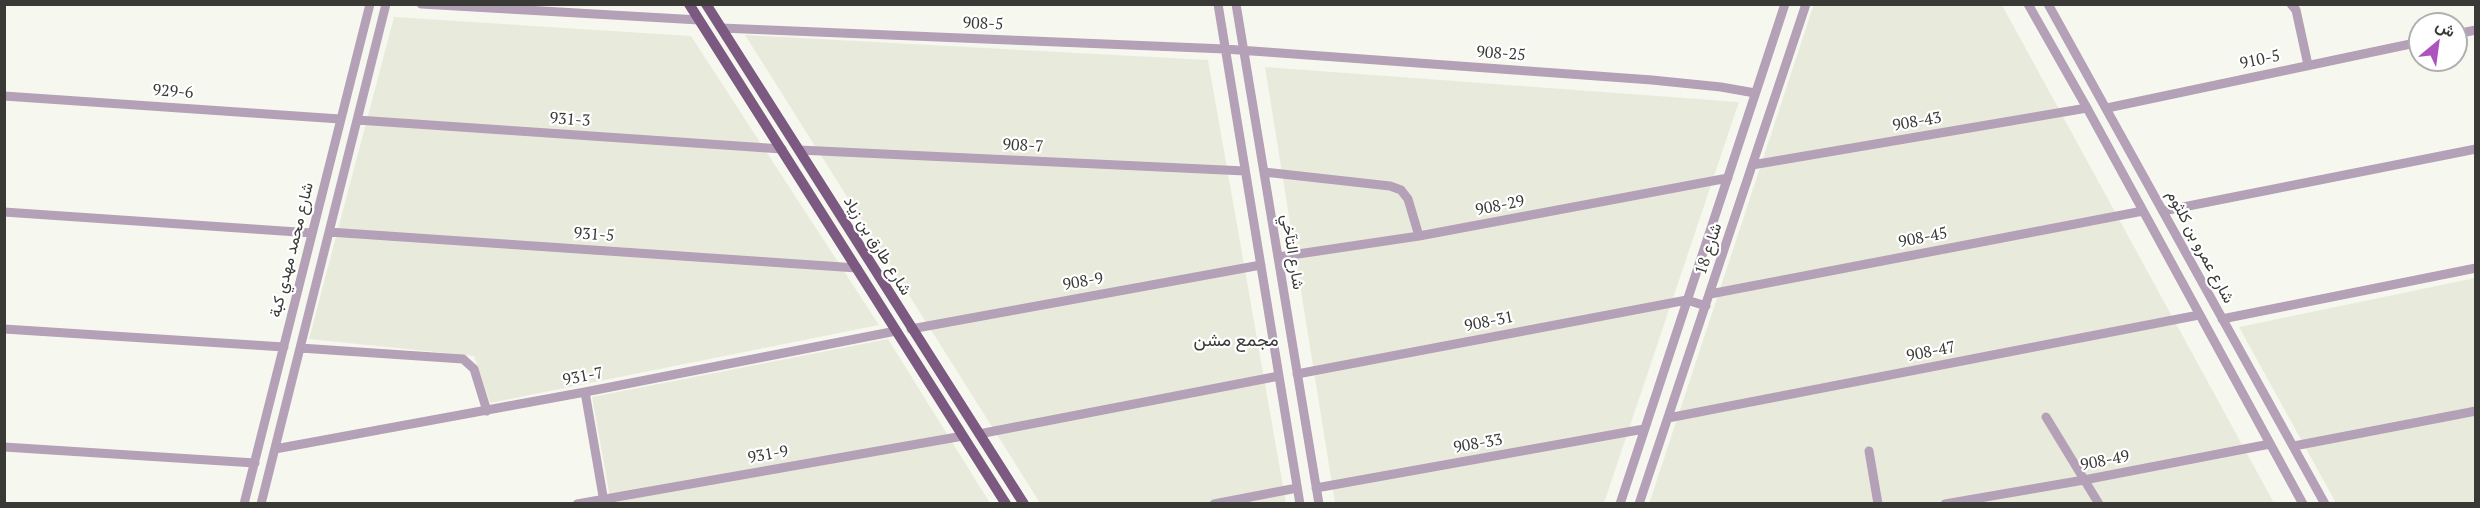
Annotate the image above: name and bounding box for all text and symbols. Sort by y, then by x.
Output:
north arrow [2408,12,2468,72]
street label: 908-5 [962,14,1004,34]
text: ش [2432,14,2459,42]
street label: 908-25 [1476,43,1526,65]
street label: 910-5 [2238,46,2282,74]
street label: 929-6 [152,81,194,103]
street label: 908-43 [1891,108,1943,136]
street label: 931-3 [549,109,591,131]
street label: 908-7 [1002,135,1044,157]
street label: شارع محمد مهدي كبة [266,181,318,319]
street label: شارع عمرو بن كلثوم [2162,187,2238,307]
street label: 908-29 [1474,192,1526,220]
street label: شارع طارق بن زياد [839,193,915,299]
street label: شارع التآخي [1277,213,1307,291]
street label: شارع 18 [1692,221,1726,277]
street label: 931-5 [573,224,615,246]
street label: 908-45 [1897,224,1949,252]
street label: 908-9 [1061,269,1105,295]
street label: 908-31 [1463,308,1515,336]
district label: مجمع مشن [1193,330,1279,352]
street label: 908-47 [1905,338,1957,366]
street label: 931-7 [561,364,605,390]
street label: 908-33 [1452,430,1504,458]
street label: 931-9 [746,442,790,468]
street label: 908-49 [2079,447,2131,475]

